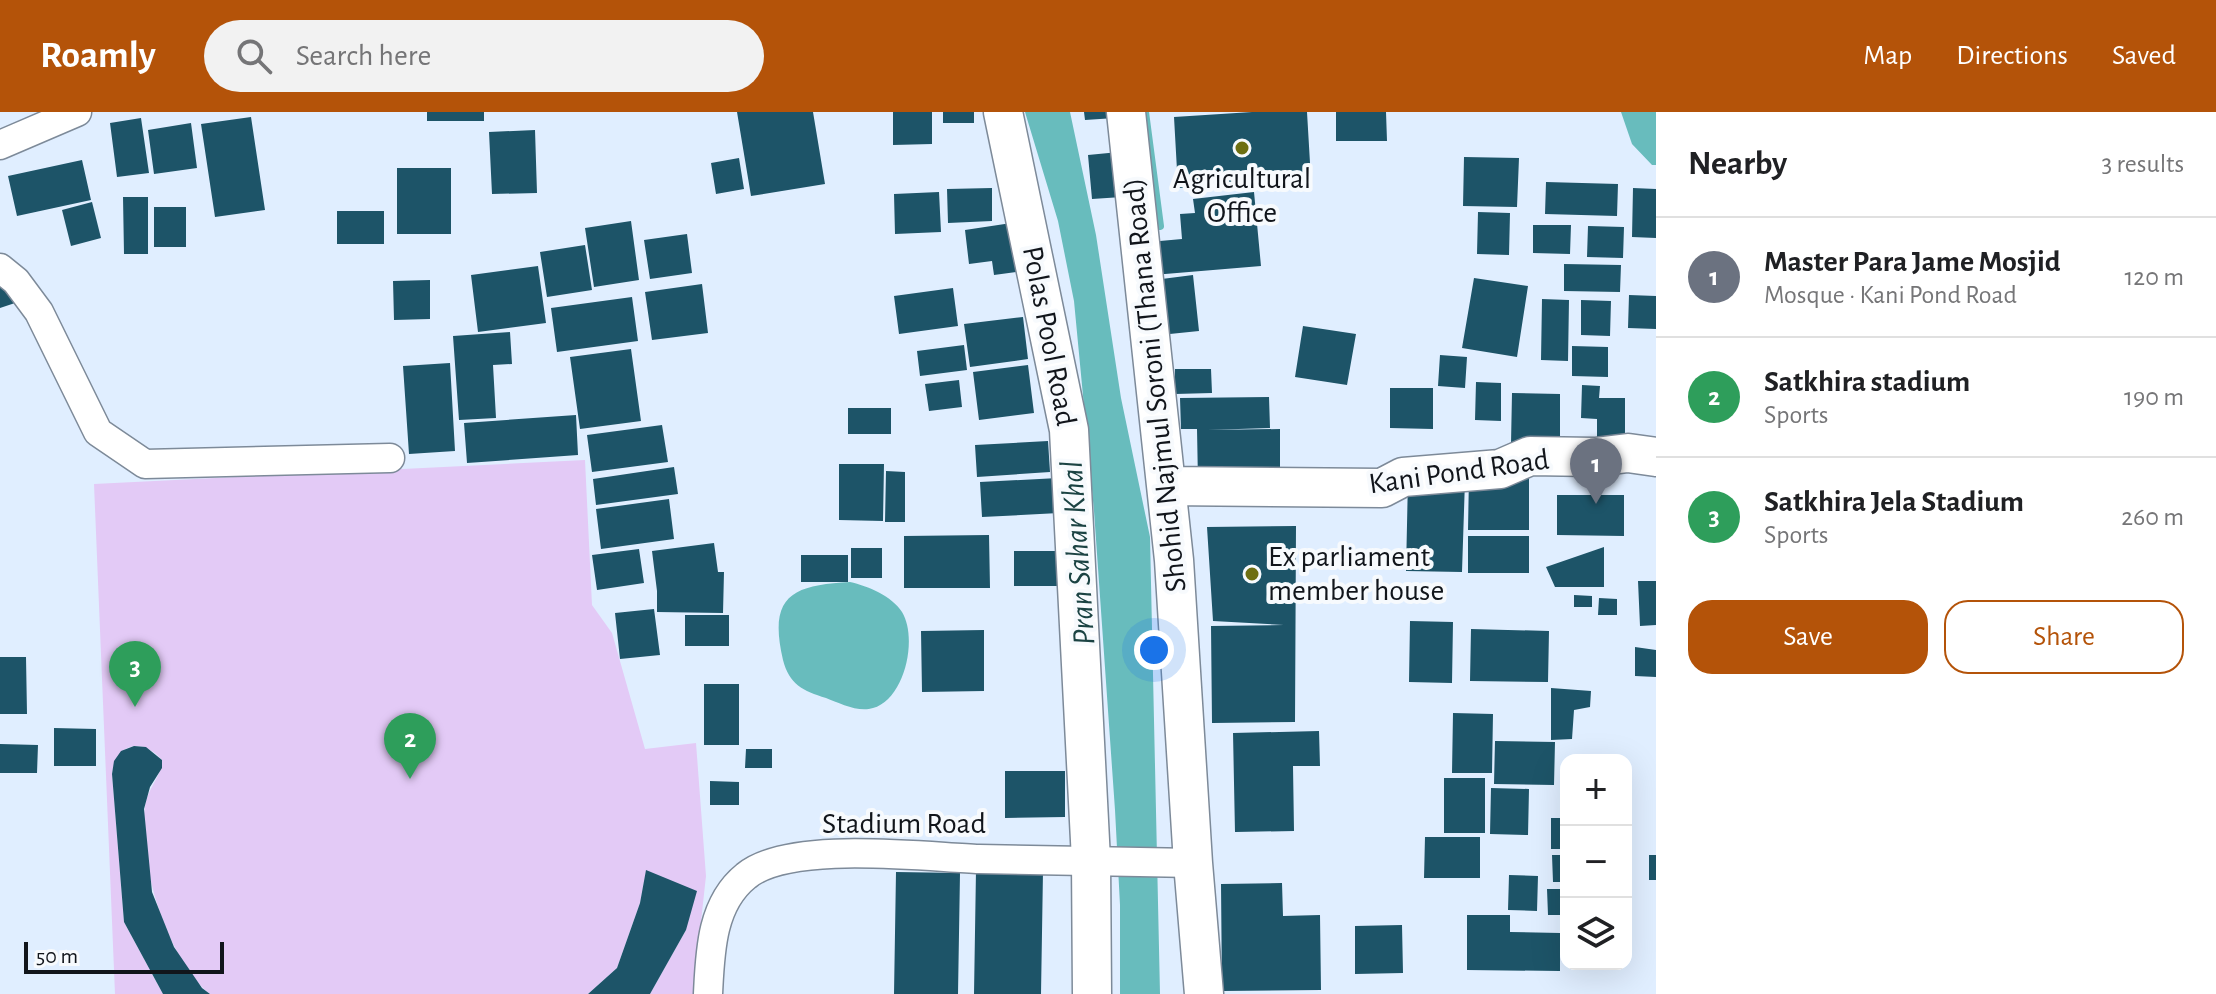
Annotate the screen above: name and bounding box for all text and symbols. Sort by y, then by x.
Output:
search box [204,20,764,92]
icon: search [232,34,276,78]
text: Roamly [40,37,156,75]
text: Search here [296,41,431,71]
text: Map [1863,42,1912,70]
text: Directions [1956,42,2068,70]
text: Saved [2112,42,2176,70]
marker: Agricultural Office [1233,139,1251,157]
text: Nearby [1688,147,1787,181]
text: 3 results [2101,151,2184,177]
place label: Agricultural Office [1173,164,1311,228]
street label: Shohid Najmul Soroni (Thana Road) [1118,177,1192,593]
street label: Polas Pool Road [1017,244,1081,428]
text: Master Para Jame Mosjid [1764,247,2061,277]
text: 1 [1709,264,1719,290]
text: 120 m [2124,264,2184,290]
text: Mosque · Kani Pond Road [1764,282,2017,308]
text: Satkhira stadium [1764,367,1970,397]
text: 2 [1708,384,1720,410]
text: 190 m [2124,384,2184,410]
text: Sports [1764,402,1828,428]
pin: 1 [1570,438,1622,504]
street label: Kani Pond Road [1367,444,1551,500]
water label: Pran Sahar Khal [1056,459,1100,646]
text: Satkhira Jela Stadium [1764,487,2024,517]
text: 3 [1708,504,1720,530]
text: 260 m [2121,504,2184,530]
text: Sports [1764,522,1828,548]
place label: Ex parliament member house [1268,542,1444,606]
marker: Ex parliament member house [1243,565,1261,583]
button: Save [1688,600,1928,674]
button: Share [1944,600,2184,674]
your location [1134,630,1174,670]
pin: 3 [109,641,161,707]
pin: 2 [384,713,436,779]
map controls [1560,754,1632,970]
button: + [1560,754,1632,826]
street label: Stadium Road [822,809,986,839]
button: − [1560,826,1632,898]
button: layers [1560,898,1632,970]
scale bar [24,938,224,974]
text: 50 m [36,945,78,967]

